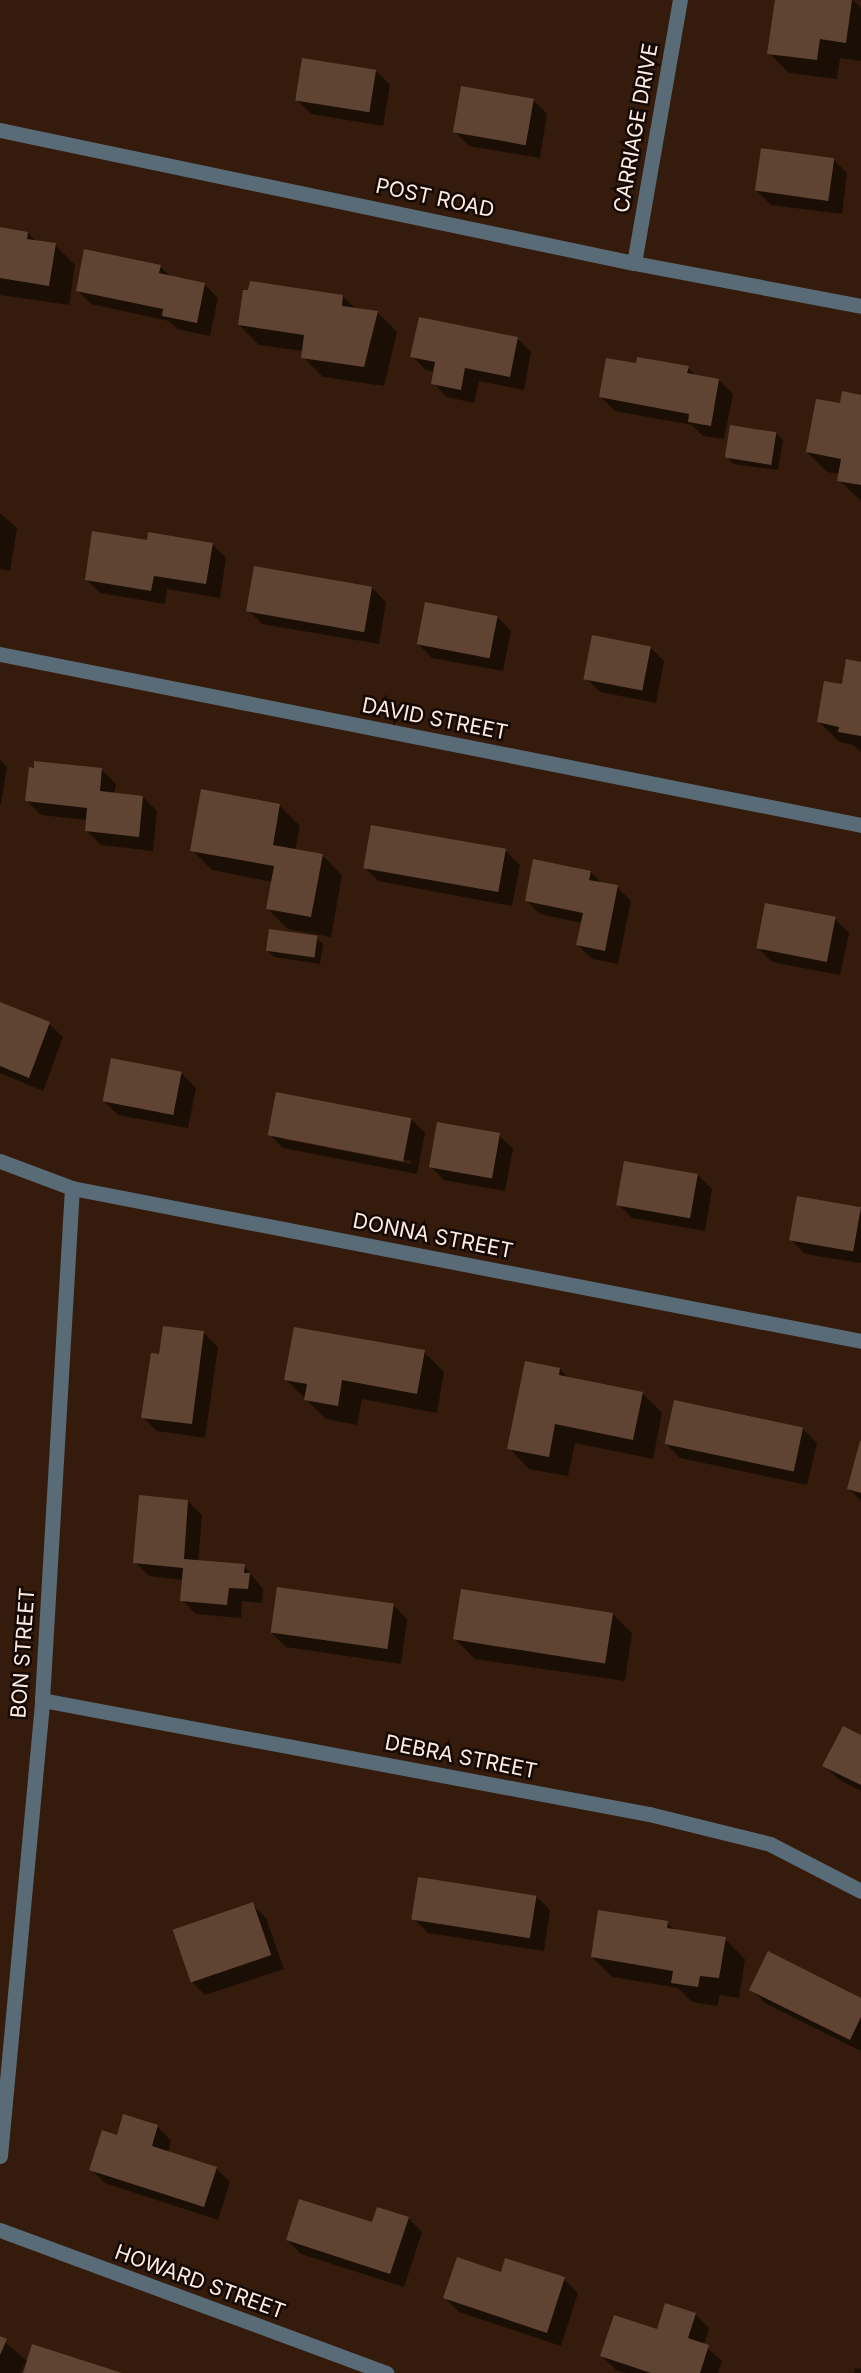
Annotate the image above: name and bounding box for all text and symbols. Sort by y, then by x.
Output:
street label: CARRIAGE DRIVE [609,41,663,215]
street label: POST ROAD [373,173,497,223]
street label: DAVID STREET [360,693,510,745]
street label: DONNA STREET [351,1208,515,1264]
street label: BON STREET [6,1587,40,1719]
street label: DEBRA STREET [383,1730,539,1784]
street label: HOWARD STREET [111,2239,289,2325]

